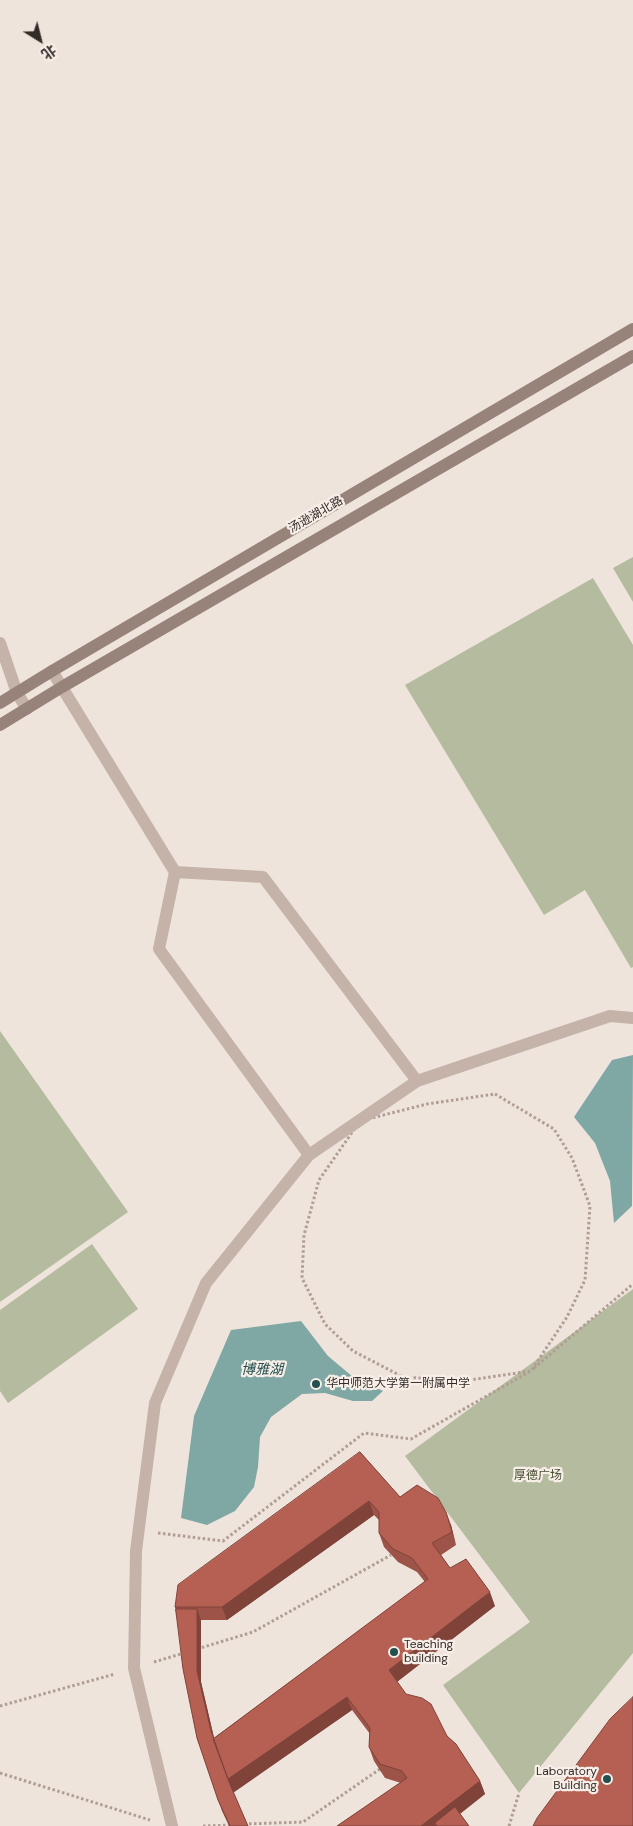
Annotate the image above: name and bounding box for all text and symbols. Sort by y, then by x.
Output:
north arrow [15,15,65,65]
text: 北 [38,41,60,64]
street label: 汤逊湖北路 [286,494,346,536]
water label: 博雅湖 [241,1362,283,1378]
place label: 华中师范大学第一附属中学 [326,1377,470,1391]
marker: 华中师范大学第一附属中学 [310,1378,322,1390]
park label: 厚德广场 [514,1469,562,1483]
place label: Teaching building [404,1638,453,1666]
marker: Teaching building [388,1646,400,1658]
place label: Laboratory Building [536,1765,597,1793]
marker: Laboratory Building [601,1773,613,1785]

